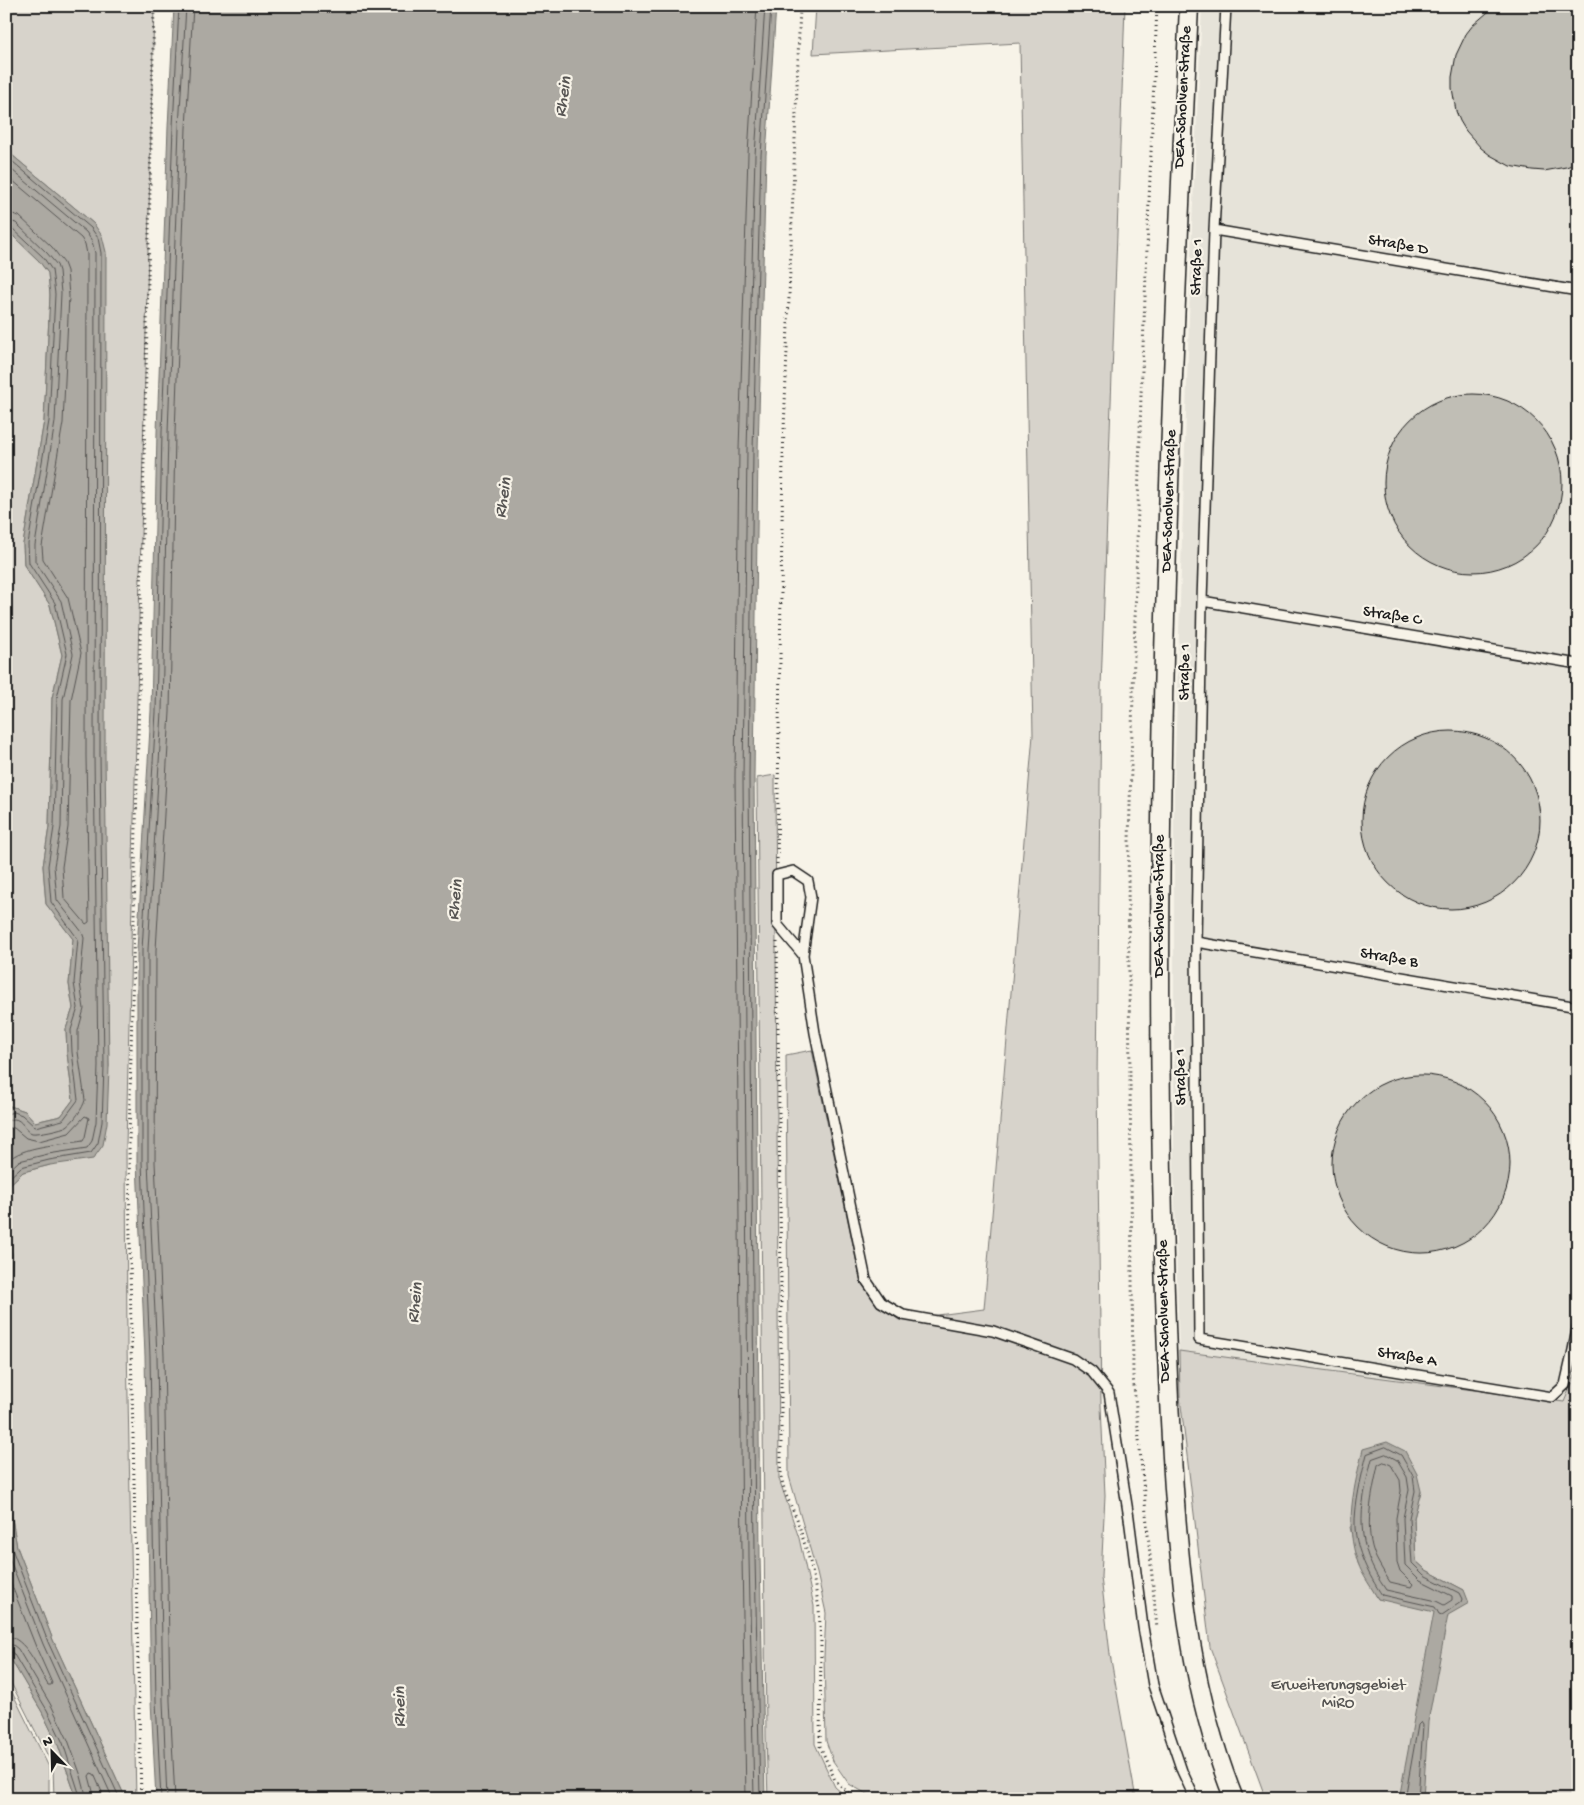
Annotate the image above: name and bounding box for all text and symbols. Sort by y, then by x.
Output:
street label: DEA-Scholven-Straße [1171,25,1197,170]
water label: Rhein [550,75,578,119]
street label: Straße D [1366,231,1430,261]
street label: Straße 1 [1188,238,1208,296]
street label: DEA-Scholven-Straße [1158,429,1182,574]
water label: Rhein [490,476,518,520]
street label: Straße C [1361,603,1424,631]
street label: Straße 1 [1176,643,1196,701]
street label: DEA-Scholven-Straße [1151,834,1170,978]
water label: Rhein [443,878,469,921]
street label: Straße B [1359,945,1420,974]
street label: Straße 1 [1172,1048,1192,1106]
street label: DEA-Scholven-Straße [1154,1239,1176,1383]
water label: Rhein [403,1281,429,1324]
street label: Straße A [1376,1344,1440,1372]
park label: Erweiterungsgebiet MiRO [1271,1677,1407,1714]
water label: Rhein [390,1686,411,1727]
north arrow [28,1728,78,1778]
text: N [40,1733,55,1752]

